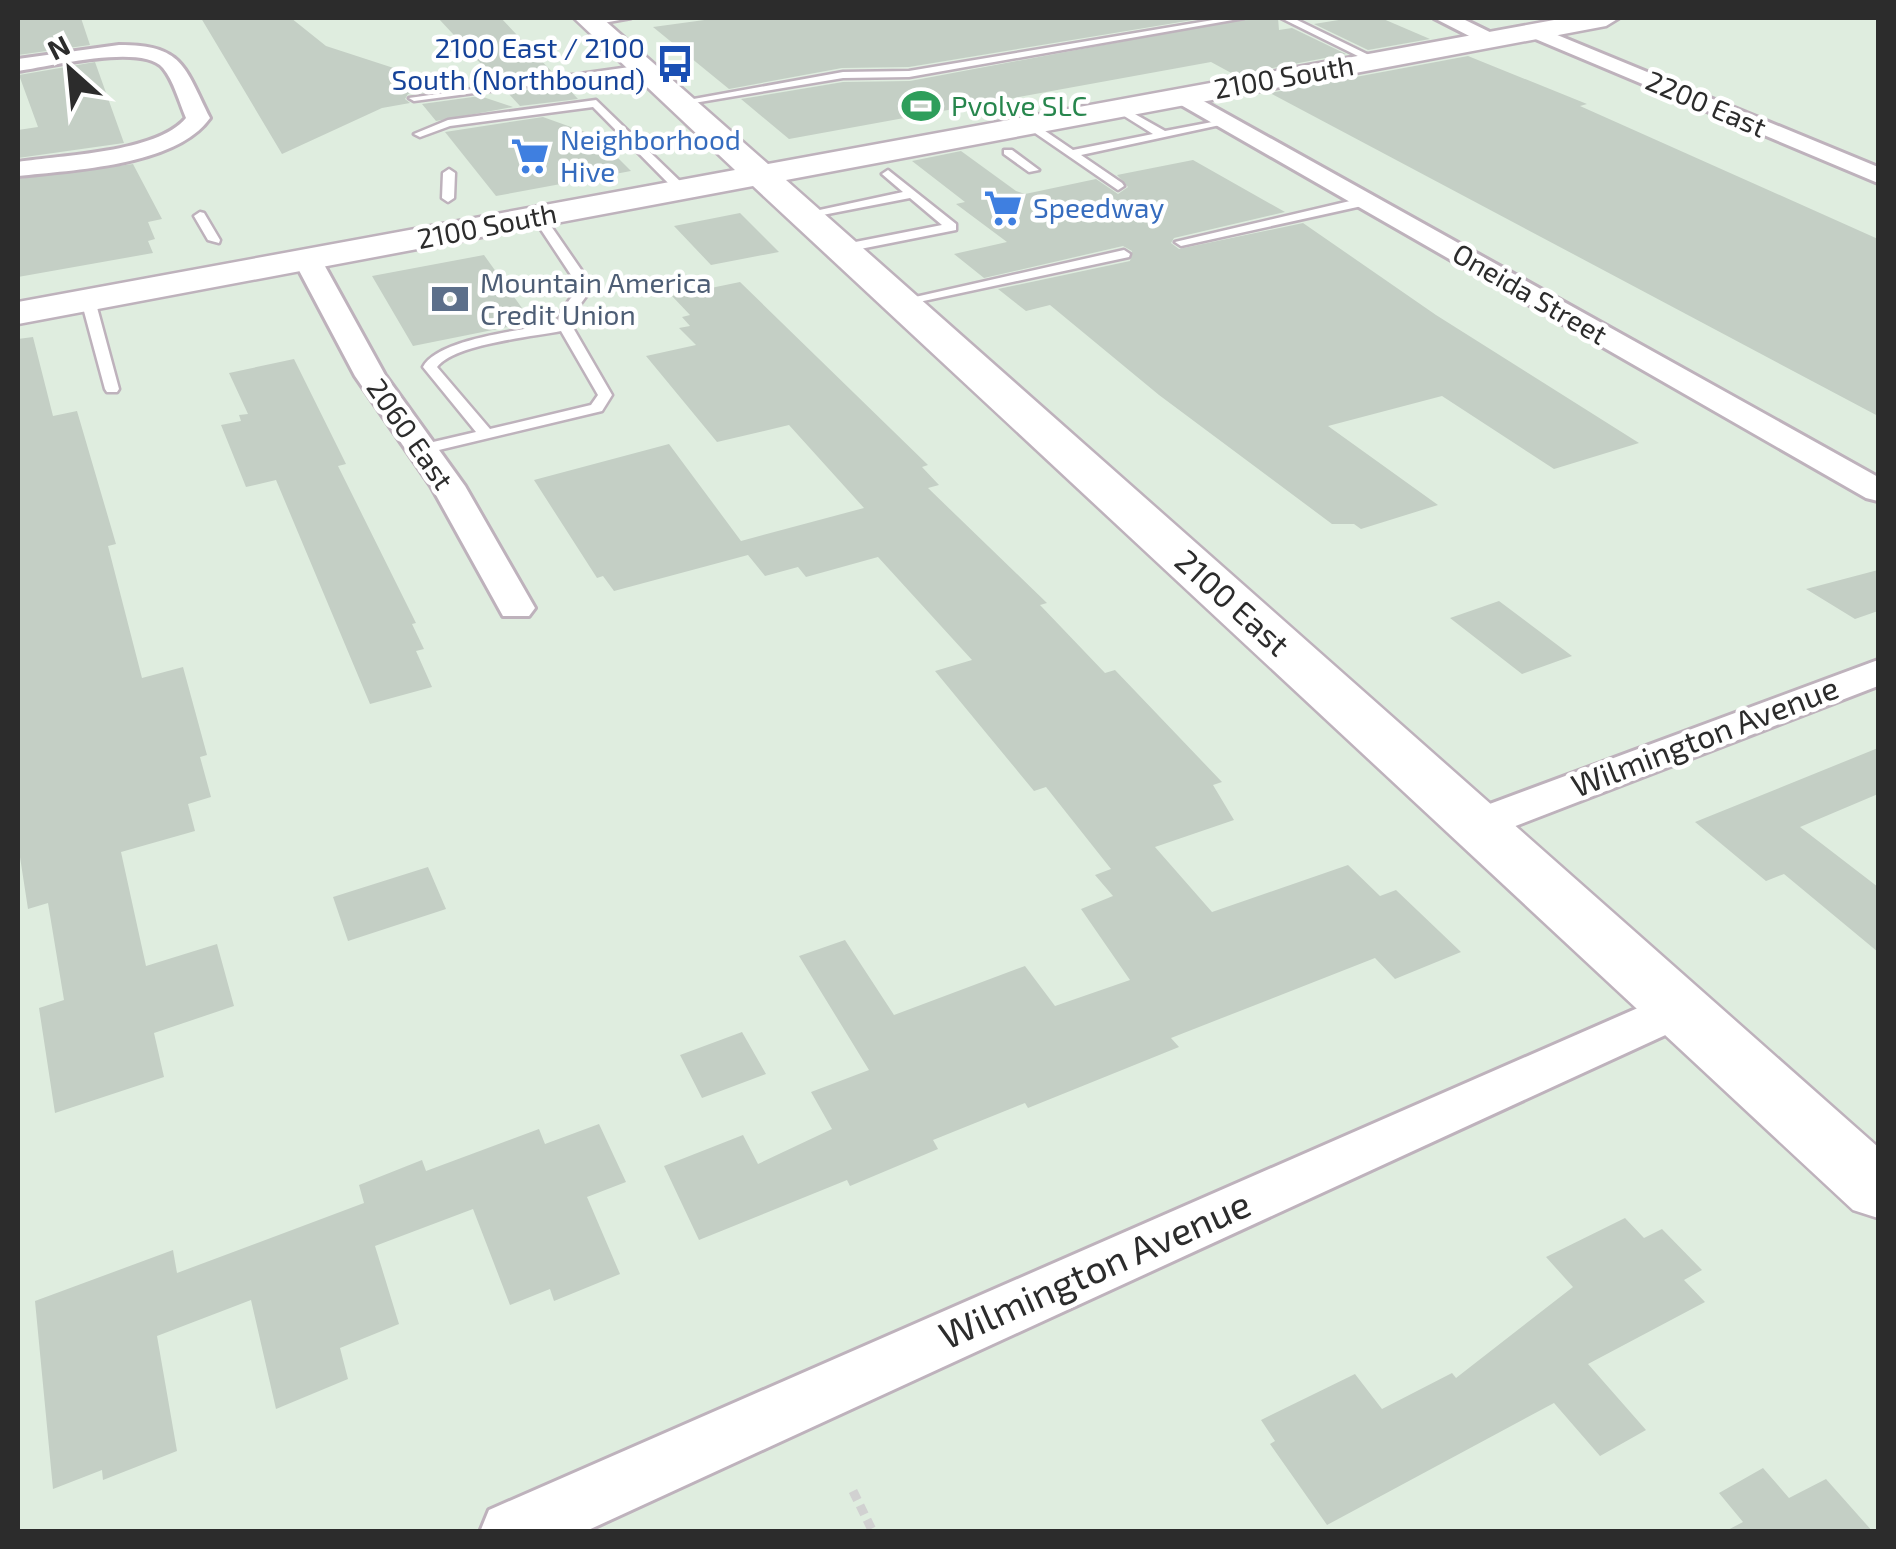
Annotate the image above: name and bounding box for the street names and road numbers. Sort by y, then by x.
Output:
street label: 2100 South [1211,47,1356,105]
street label: 2200 East [1641,63,1772,144]
street label: 2100 South [414,195,559,255]
street label: Oneida Street [1447,235,1614,351]
street label: 2060 East [360,371,461,495]
street label: 2100 East [1168,540,1298,663]
street label: Wilmington Avenue [1565,667,1843,804]
street label: Wilmington Avenue [931,1179,1257,1357]

